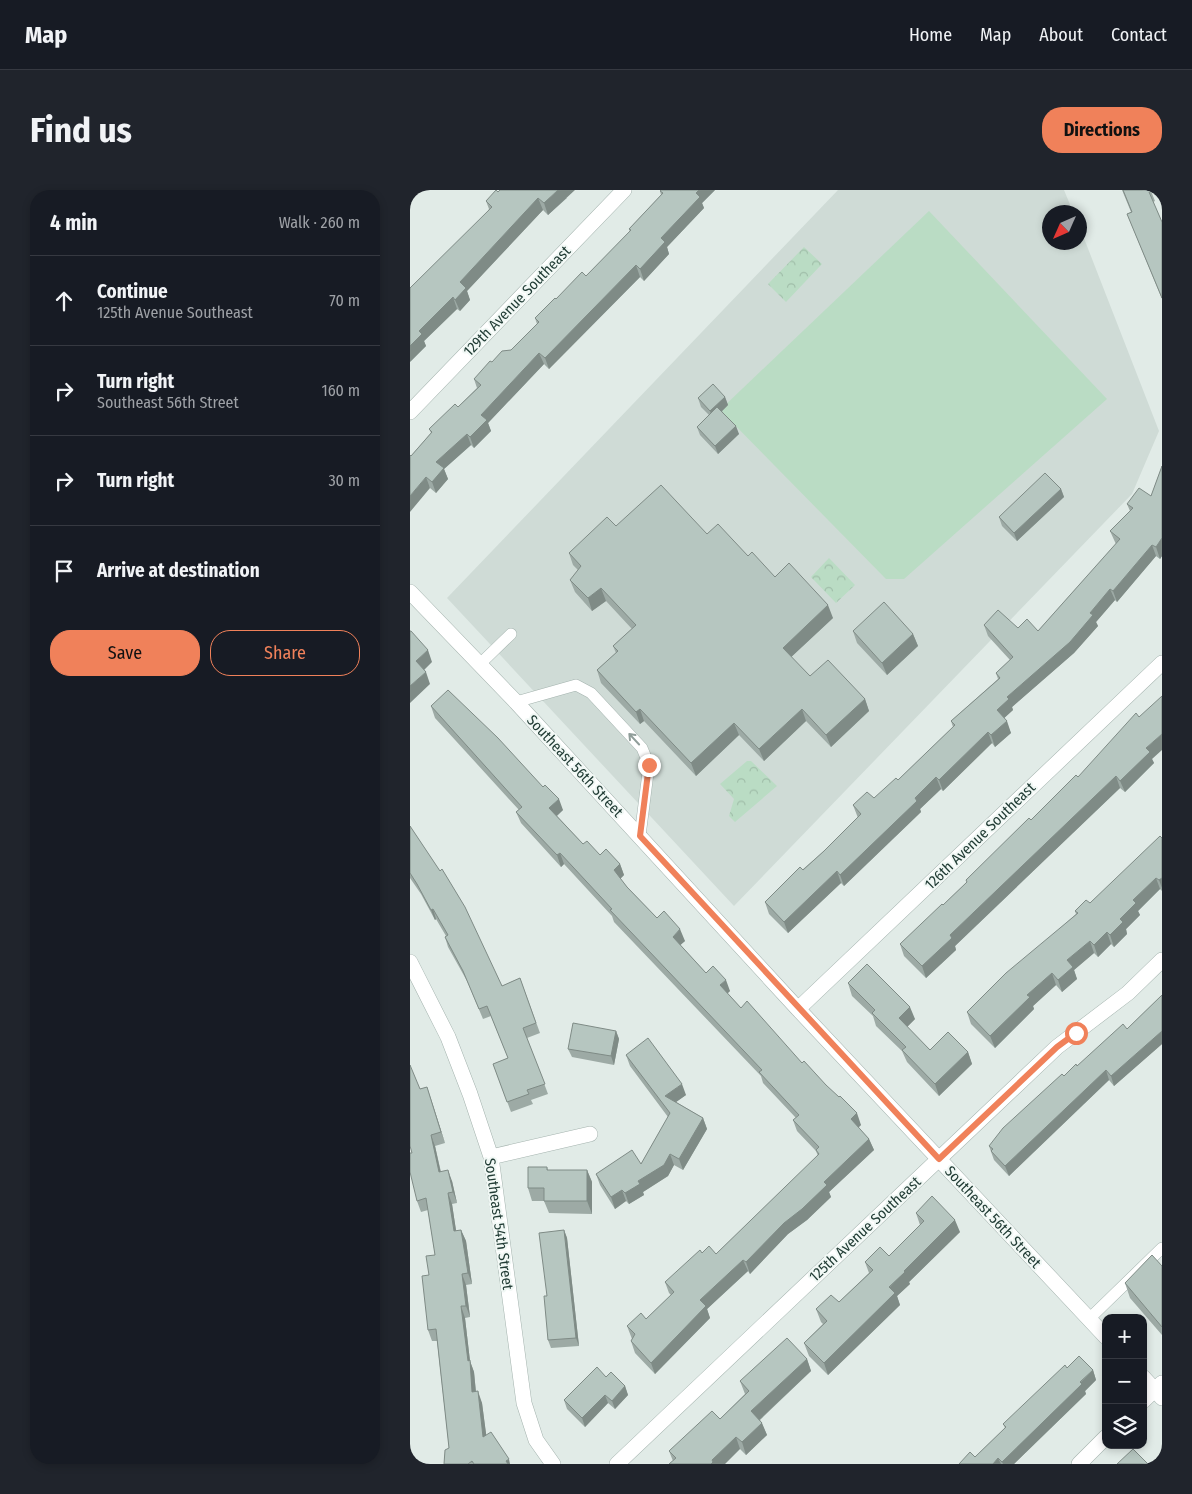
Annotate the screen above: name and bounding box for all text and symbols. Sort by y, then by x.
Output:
text: Map [25,21,67,49]
text: Home [909,24,952,46]
text: Map [980,24,1011,46]
text: About [1039,24,1083,46]
text: Contact [1111,24,1167,46]
button: Directions [1042,107,1162,153]
text: Find us [30,109,132,151]
north arrow [1042,205,1087,250]
text: 4 min [50,210,98,236]
text: Walk · 260 m [279,213,360,232]
street label: 129th Avenue Southeast [460,242,574,360]
text: Continue [97,280,168,303]
icon: ahead [50,287,78,315]
text: 70 m [329,291,360,310]
text: 125th Avenue Southeast [97,303,253,322]
text: Turn right [97,370,174,393]
icon: right [50,377,78,405]
text: 160 m [321,381,360,400]
text: Southeast 56th Street [97,393,239,412]
icon: right [50,467,78,495]
text: Turn right [97,469,174,492]
text: 30 m [328,471,360,490]
icon: arrive [50,557,78,585]
text: Arrive at destination [97,559,260,582]
button: Save [50,630,200,676]
button: Share [210,630,360,676]
street label: Southeast 56th Street [523,711,627,821]
one-way arrow [628,733,640,746]
route end [638,754,661,777]
street label: 126th Avenue Southeast [921,779,1039,893]
route start [1065,1022,1088,1045]
street label: Southeast 54th Street [481,1157,517,1291]
street label: Southeast 56th Street [941,1162,1045,1272]
street label: 125th Avenue Southeast [805,1173,925,1285]
map controls [1102,1314,1147,1449]
button: + [1102,1314,1147,1359]
button: − [1102,1359,1147,1404]
button: layers [1102,1404,1147,1449]

